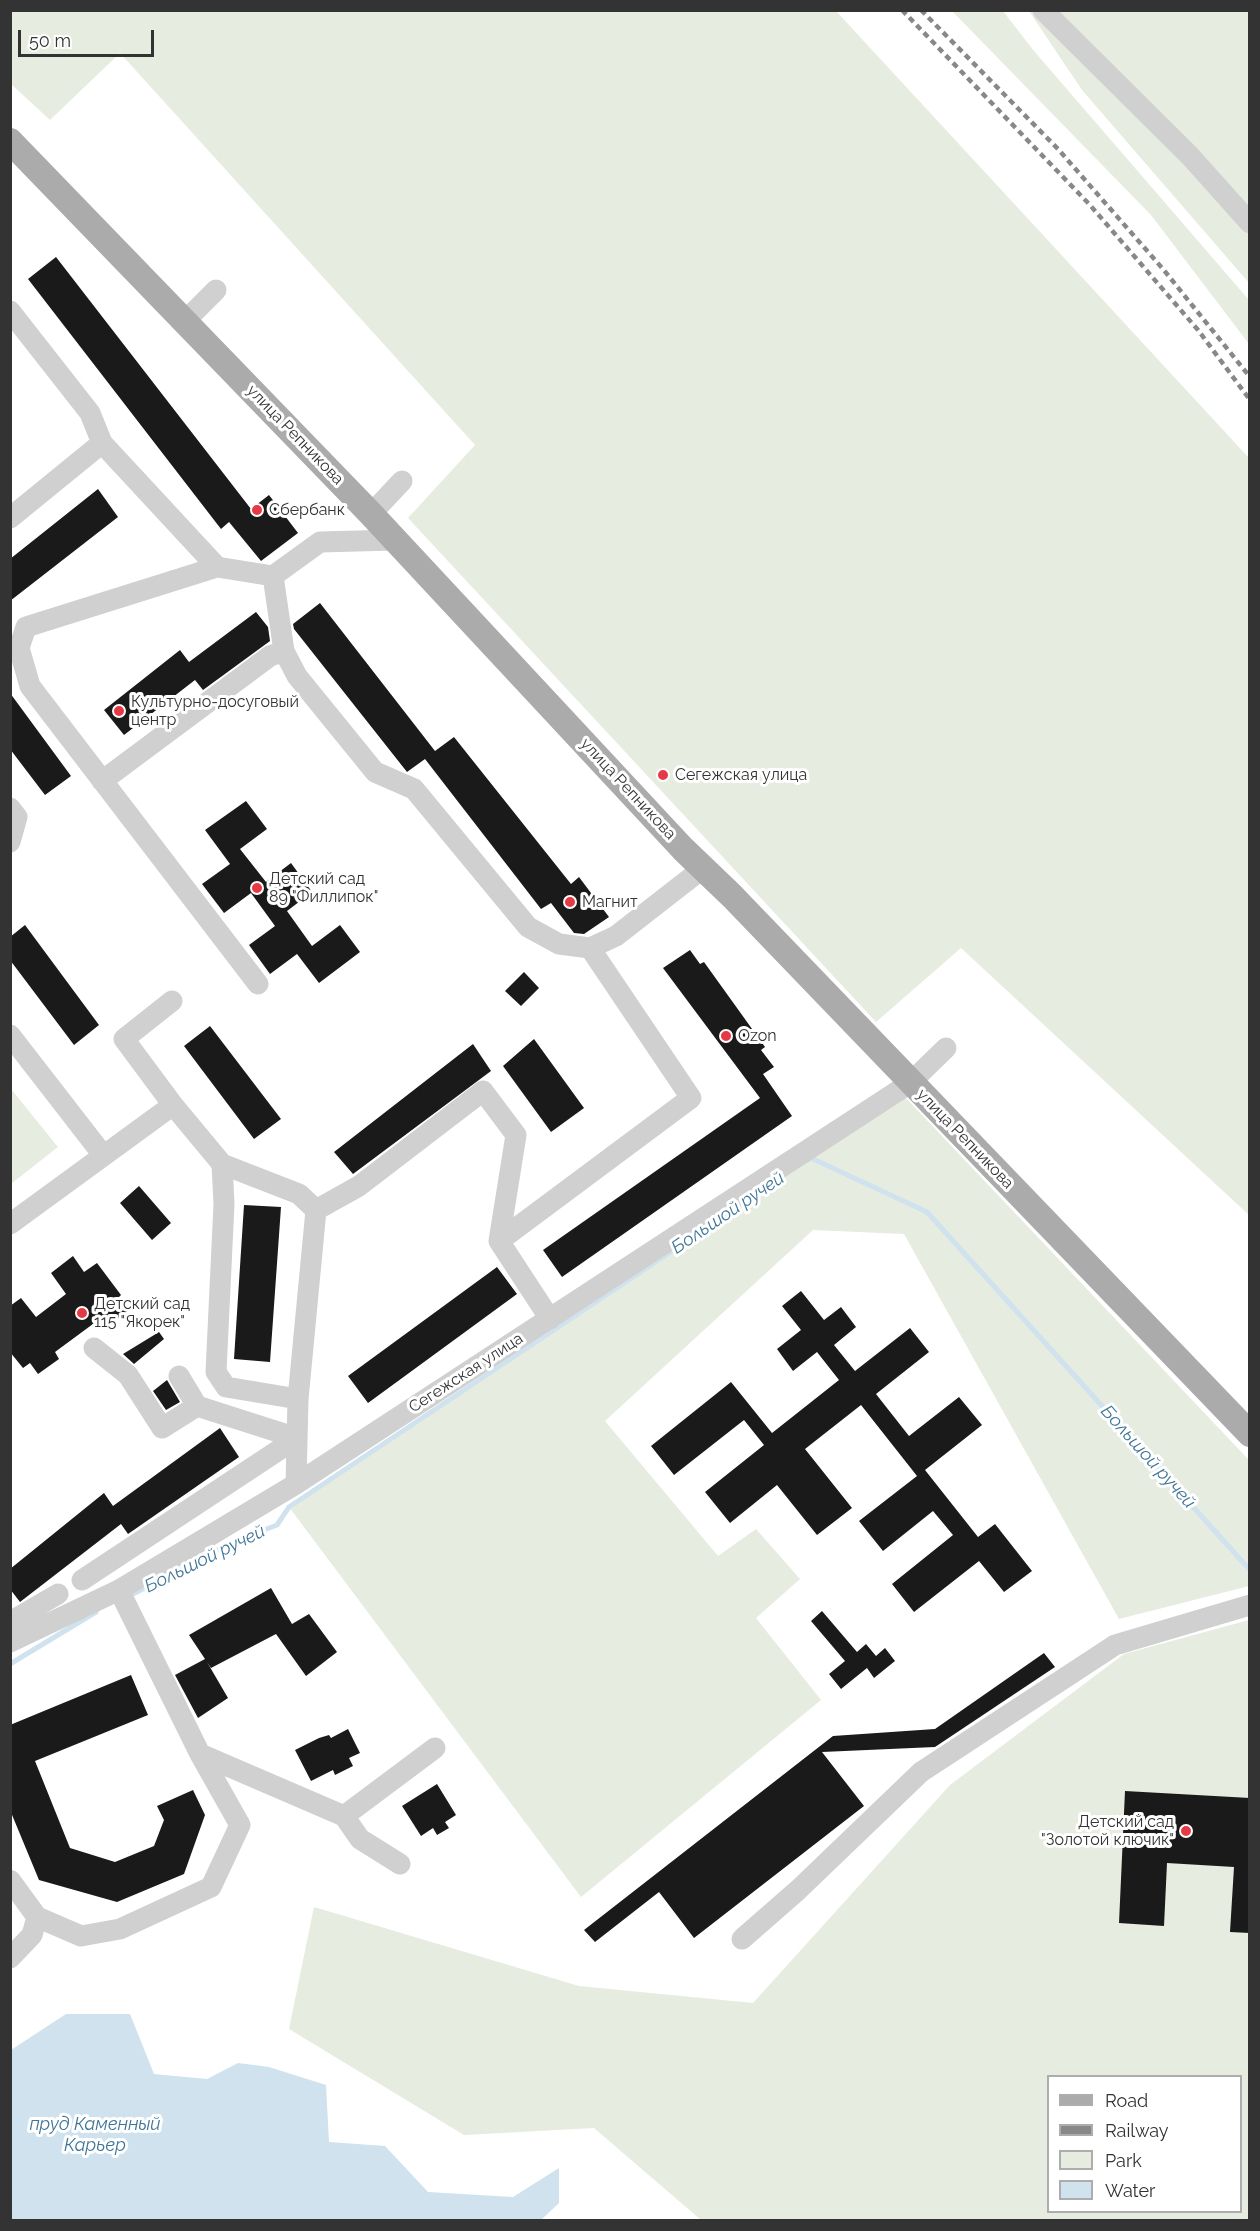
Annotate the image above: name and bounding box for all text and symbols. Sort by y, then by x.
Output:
scale bar [21,18,158,56]
text: 50 m [29,30,71,51]
street label: улица Репникова [242,381,348,489]
place label: Сбербанк [269,500,345,520]
marker: Сбербанк [250,503,264,517]
place label: Культурно-досуговый центр [131,692,299,730]
marker: Культурно-досуговый центр [112,704,126,718]
street label: улица Репникова [576,734,680,844]
place label: Сегежская улица [675,765,807,785]
marker: Сегежская улица [656,768,670,782]
place label: Детский сад 89 "Филлипок" [269,869,378,907]
marker: Детский сад 89 "Филлипок" [250,881,264,895]
place label: Магнит [582,892,638,912]
marker: Магнит [563,895,577,909]
place label: Ozon [738,1026,777,1046]
marker: Ozon [719,1029,733,1043]
street label: улица Репникова [912,1085,1018,1193]
water label: Большой ручей [667,1167,789,1259]
place label: Детский сад 115 "Якорек" [94,1294,190,1332]
marker: Детский сад 115 "Якорек" [75,1306,89,1320]
street label: Сегежская улица [405,1329,527,1417]
water label: Большой ручей [1096,1401,1200,1513]
water label: Большой ручей [141,1520,269,1598]
place label: Детский сад "Золотой ключик" [1041,1812,1174,1850]
marker: Детский сад "Золотой ключик" [1179,1824,1193,1838]
legend [1047,2075,1242,2213]
text: Road [1105,2090,1148,2111]
water label: пруд Каменный Карьер [29,2114,161,2156]
text: Railway [1105,2120,1169,2141]
text: Park [1105,2150,1142,2171]
text: Water [1105,2180,1155,2201]

